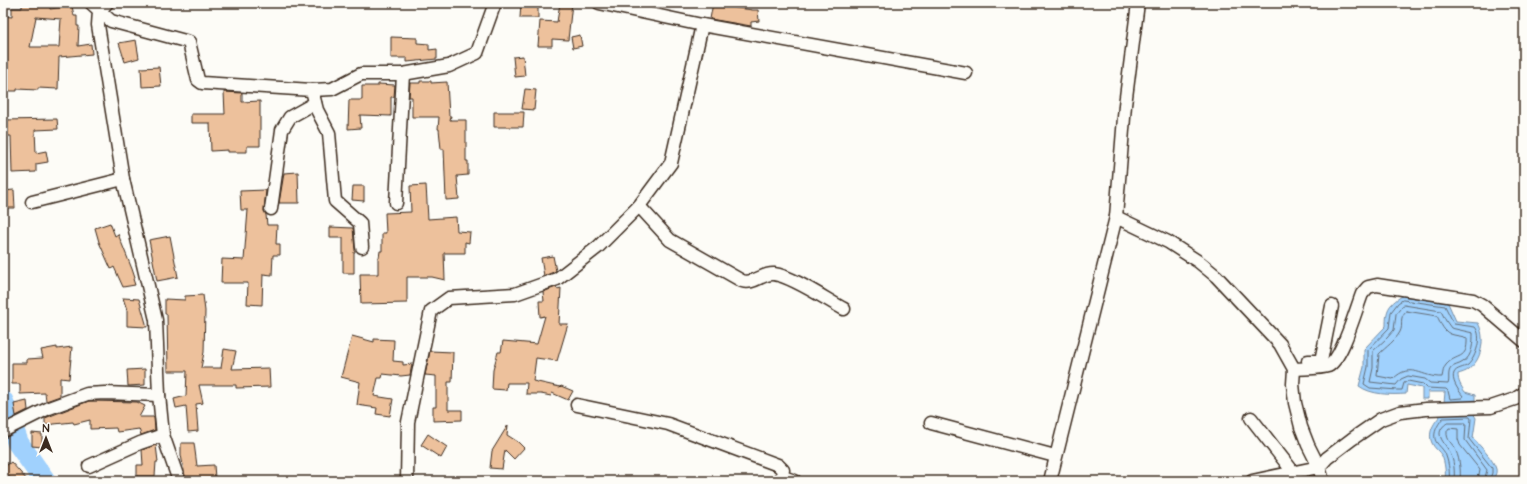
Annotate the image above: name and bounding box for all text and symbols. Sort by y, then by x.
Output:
north arrow [26,418,66,458]
text: N [43,421,50,436]

